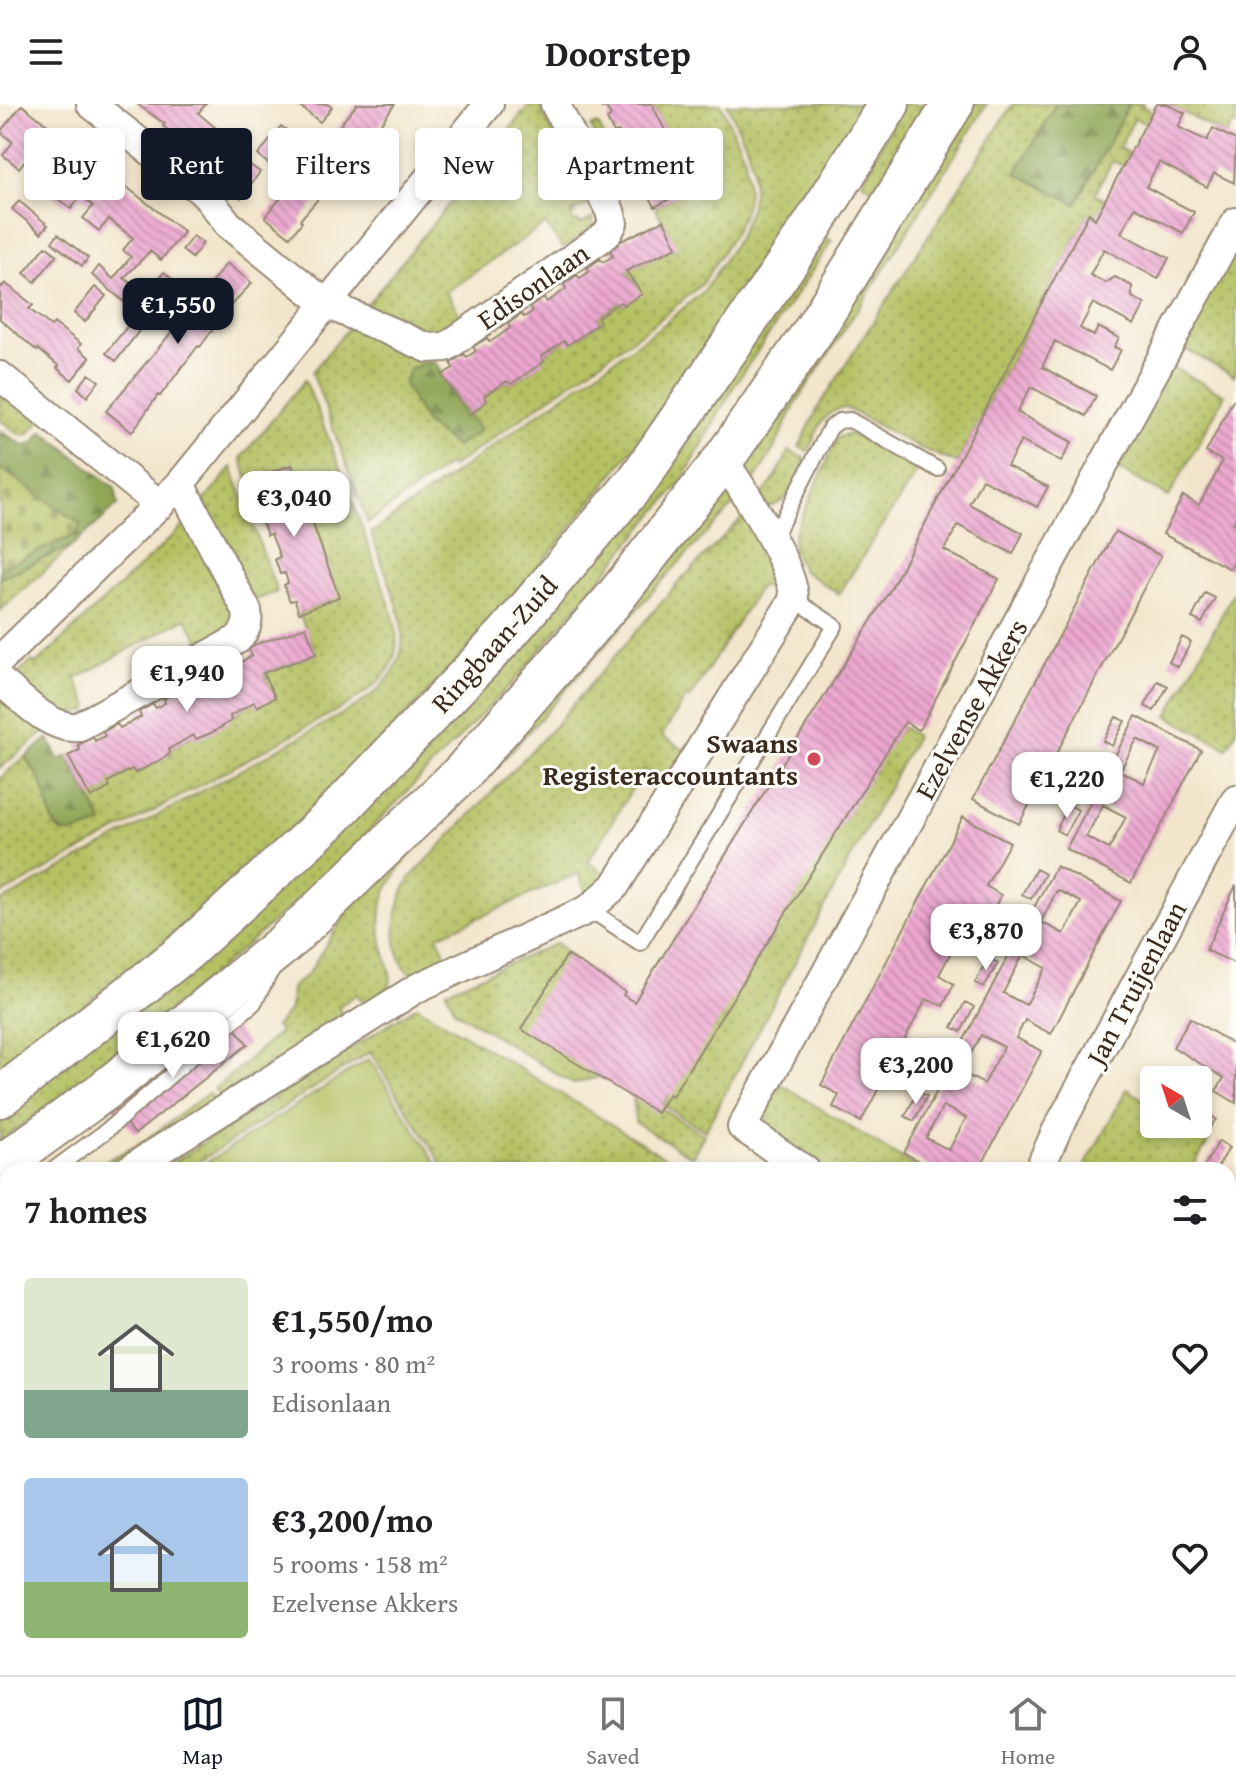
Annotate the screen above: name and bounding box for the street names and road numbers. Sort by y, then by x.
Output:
street label: Edisonlaan [468,232,597,339]
street label: Ringbaan-Zuid [421,566,567,722]
street label: Ezelvense Akkers [904,611,1037,806]
street label: Jan Truijenlaan [1074,893,1196,1075]

